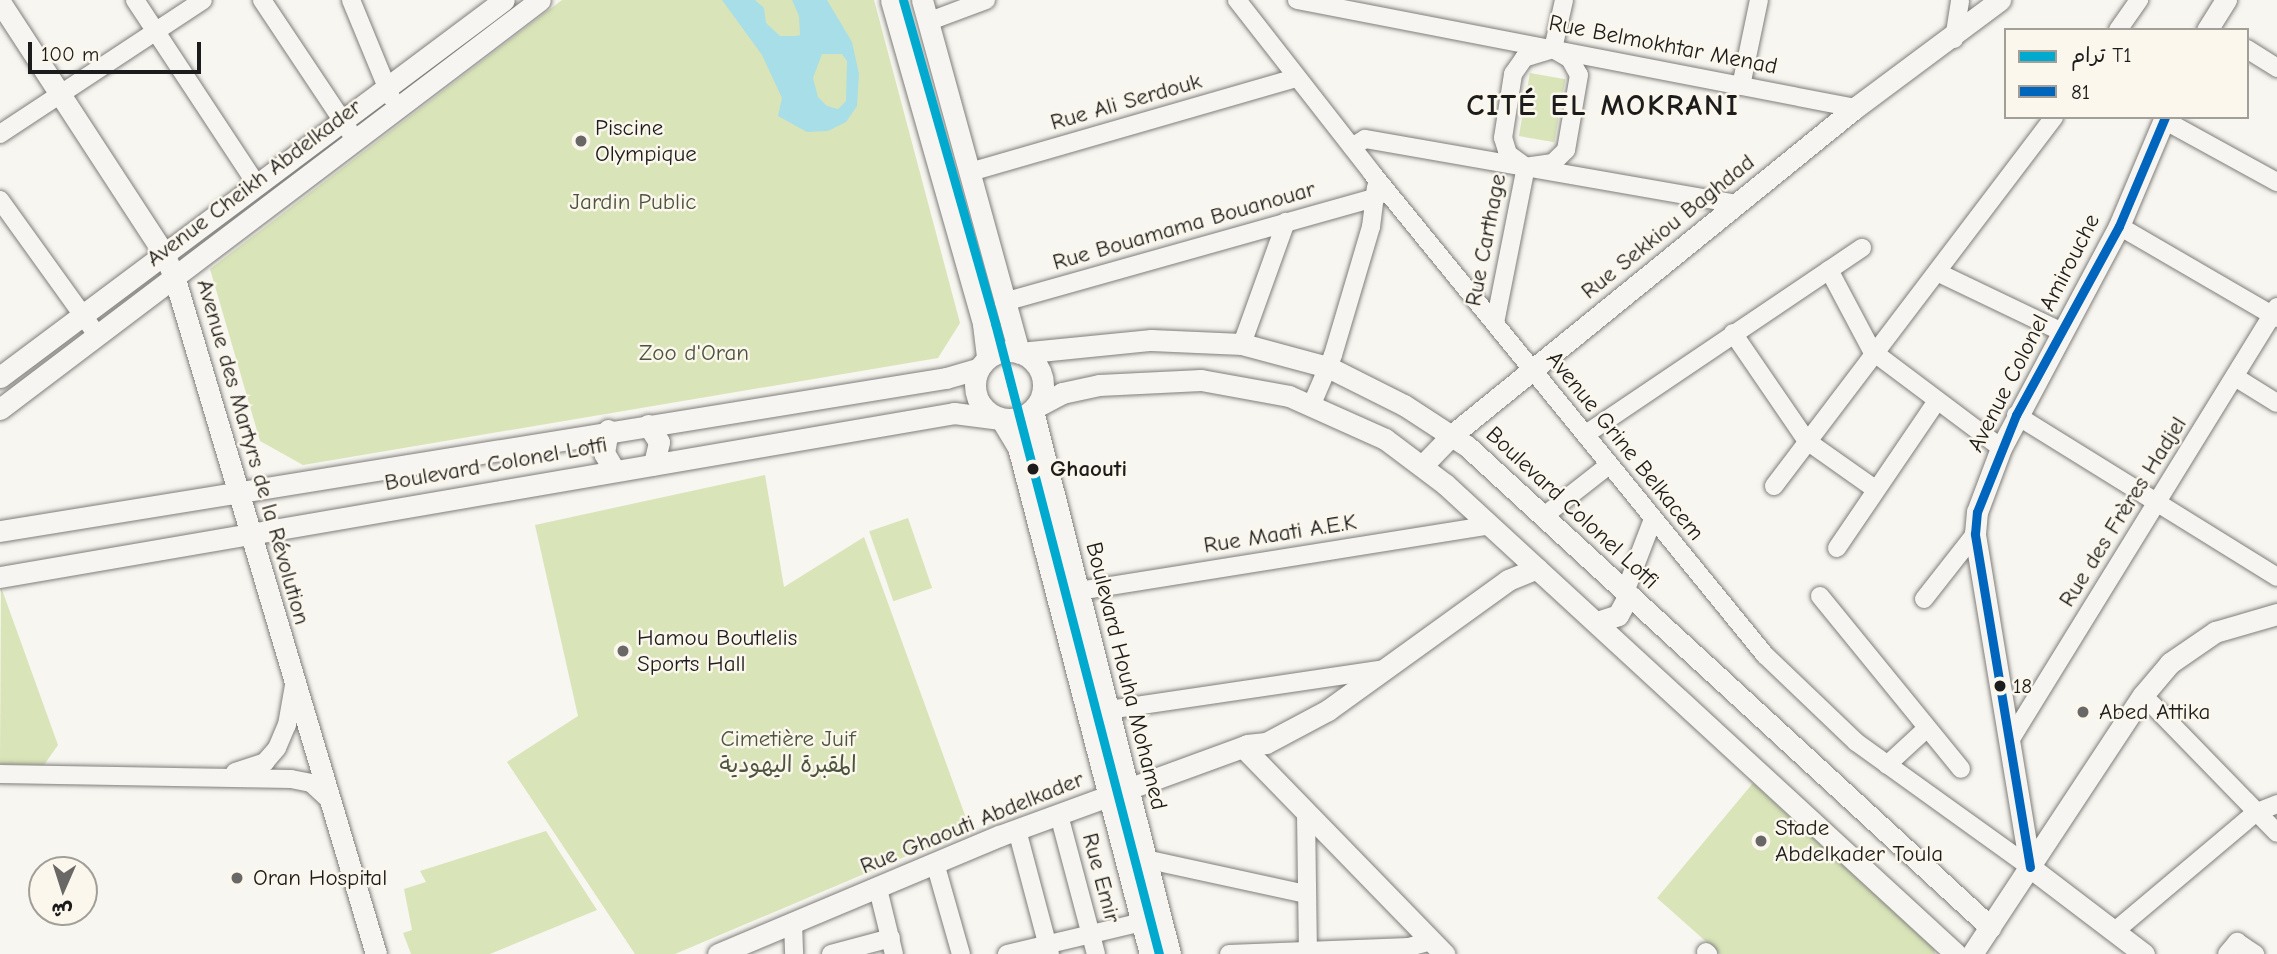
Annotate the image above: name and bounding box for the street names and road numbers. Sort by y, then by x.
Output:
street label: Rue Belmokhtar Menad [1546,9,1780,81]
street label: Rue Ali Serdouk [1047,67,1205,137]
street label: Avenue Cheikh Abdelkader [141,93,367,273]
street label: Rue Sekkiou Baghdad [1576,149,1760,305]
street label: Rue Carthage [1460,171,1512,309]
street label: Rue Bouamama Bouanouar [1050,175,1318,277]
street label: Avenue Colonel Amirouche [1962,209,2106,457]
street label: Avenue des Martyrs de la Révolution [190,276,316,628]
street label: Avenue Grine Belkacem [1540,346,1710,546]
street label: Rue des Frères Hadjel [2053,412,2193,612]
street label: Boulevard Colonel Lotfi [1480,421,1664,595]
street label: Boulevard Colonel Lotfi [382,431,610,497]
street label: Rue Maati A.E.K [1202,508,1358,560]
street label: Boulevard Houha Mohamed [1079,539,1173,813]
street label: Rue Ghaouti Abdelkader [856,766,1088,880]
street label: Rue Emir [1076,830,1126,926]

